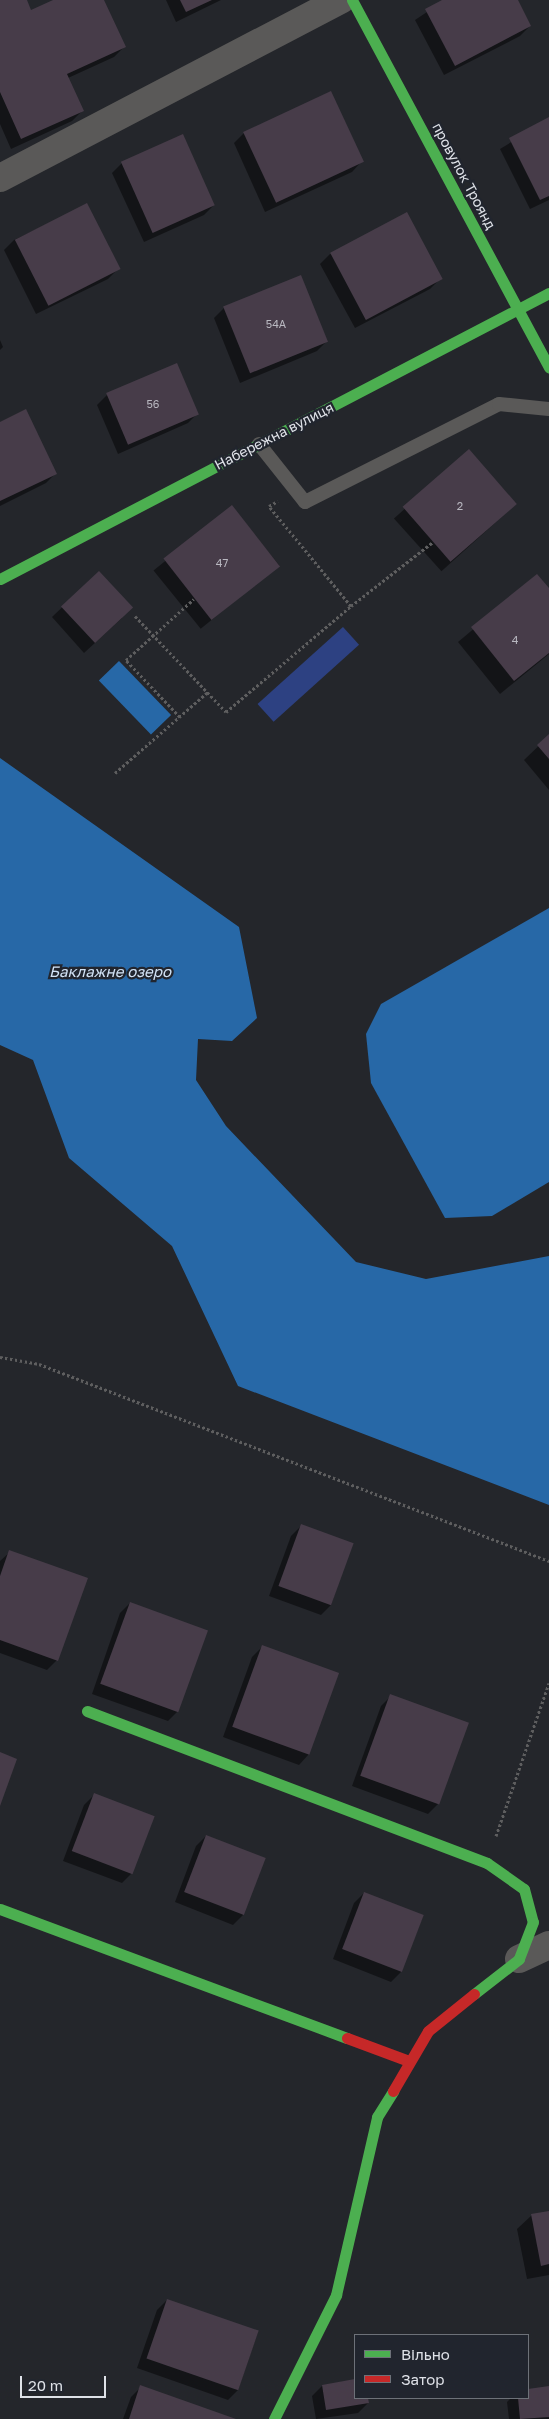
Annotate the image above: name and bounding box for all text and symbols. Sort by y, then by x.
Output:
street label: провулок Троянд [429,120,499,232]
house number: 54А [266,317,286,331]
house number: 56 [146,397,160,411]
street label: Набережна вулиця [212,399,336,473]
house number: 2 [457,499,463,513]
house number: 47 [216,556,228,570]
house number: 4 [512,633,518,647]
water label: Баклажне озеро [49,963,171,981]
legend [354,2334,529,2399]
text: Вільно [401,2345,450,2363]
scale bar [22,2366,109,2398]
text: Затор [401,2370,444,2388]
text: 20 m [28,2376,63,2394]

